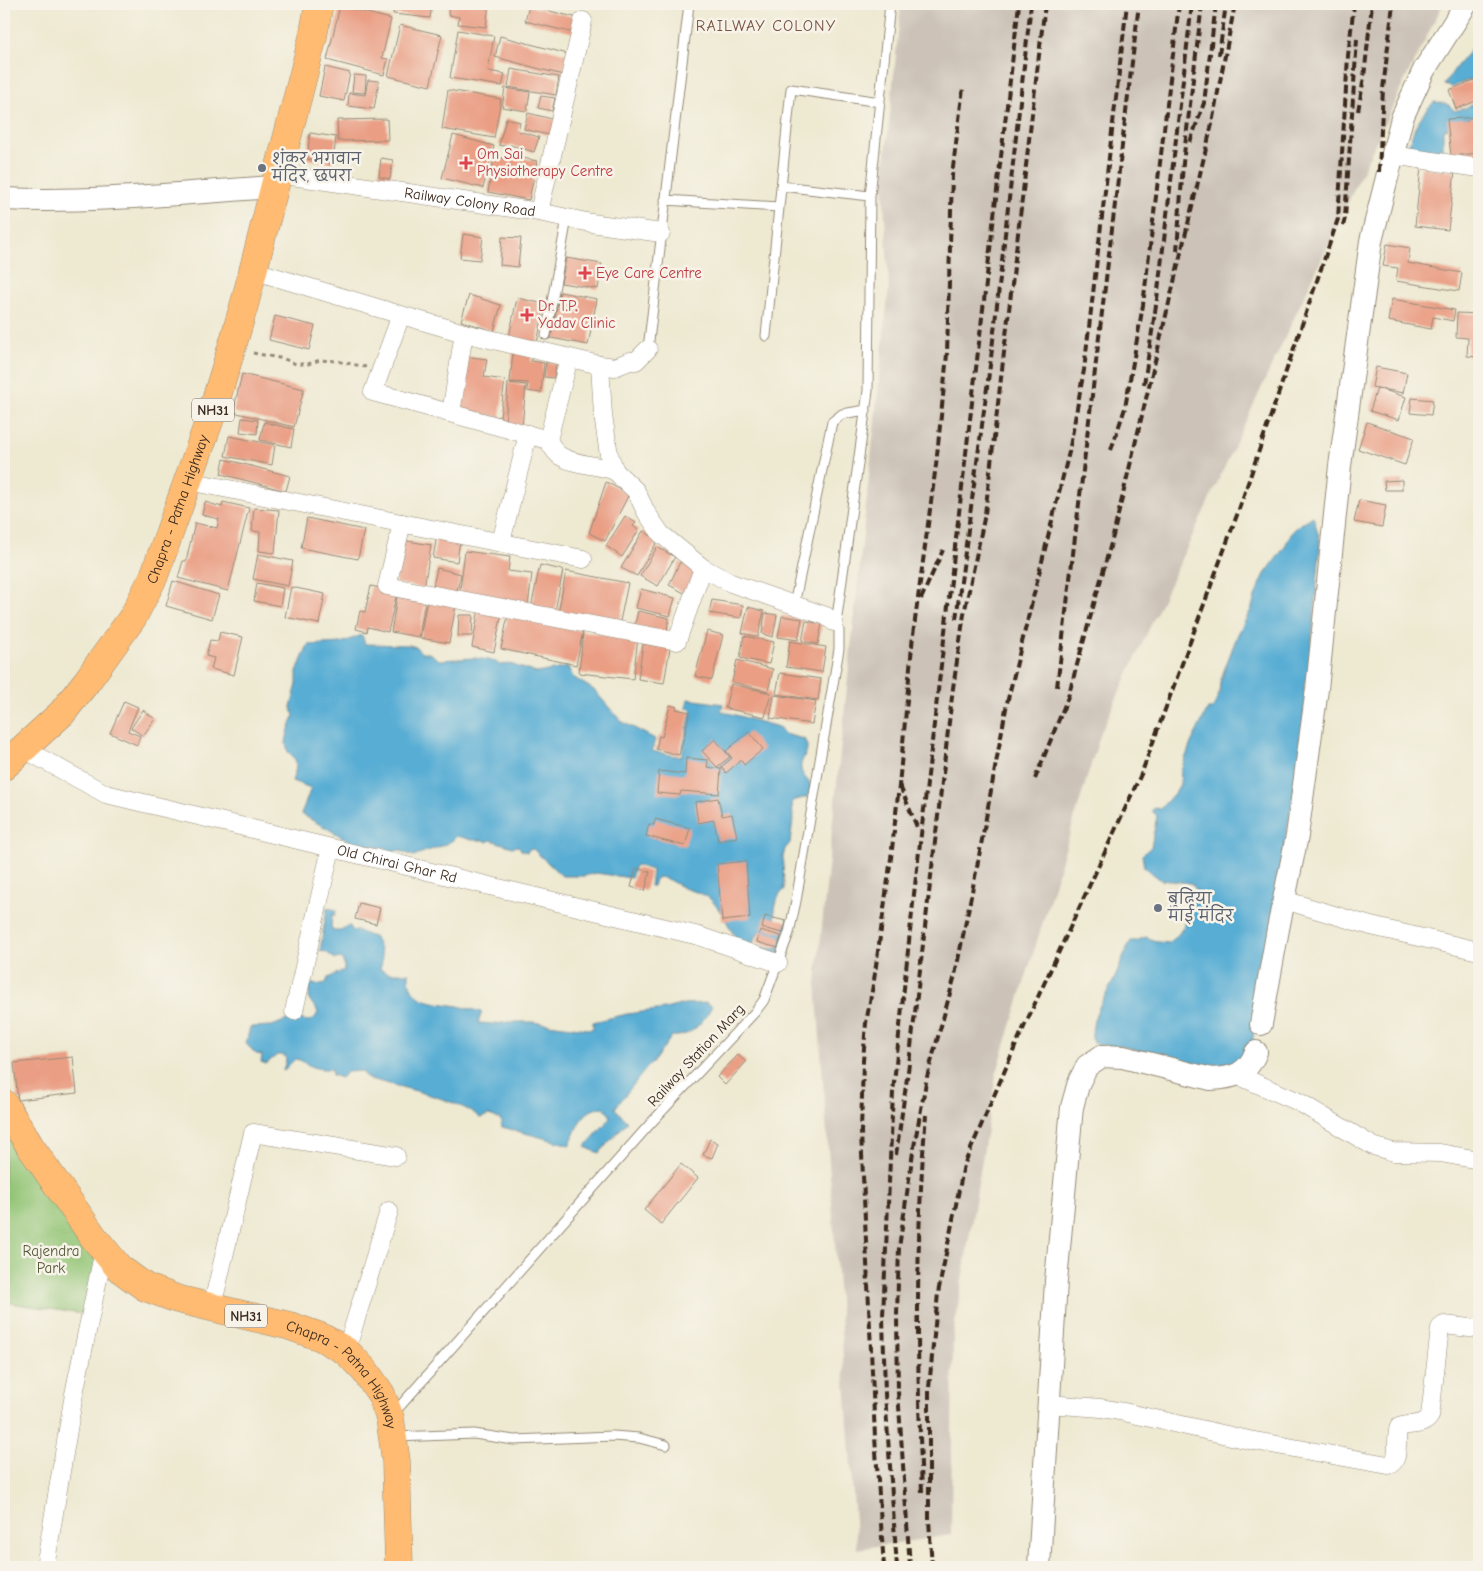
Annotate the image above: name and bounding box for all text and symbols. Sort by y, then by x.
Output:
district label: RAILWAY COLONY [696,17,836,35]
place label: Om Sai Physiotherapy Centre [477,145,613,180]
place label: शंकर भगवान मंदिर, छपरा [271,148,362,185]
marker: Om Sai Physiotherapy Centre [459,156,473,170]
marker: शंकर भगवान मंदिर, छपरा [256,162,268,174]
street label: Railway Colony Road [403,184,537,220]
place label: Eye Care Centre [596,264,702,282]
marker: Eye Care Centre [578,266,592,280]
place label: Dr. T.P. Yadav Clinic [538,297,616,332]
marker: Dr. T.P. Yadav Clinic [520,308,534,322]
road number: NH31 [192,398,234,422]
street label: Chapra - Patna Highway [143,432,213,587]
street label: Old Chirai Ghar Rd [335,841,459,887]
place label: बुढ़िया माई मंदिर [1167,887,1234,925]
marker: बुढ़िया माई मंदिर [1152,902,1164,914]
street label: Railway Station Marg [644,1000,748,1110]
park label: Rajendra Park [22,1242,80,1277]
road number: NH31 [225,1304,267,1328]
street label: Chapra - Patna Highway [284,1316,400,1430]

